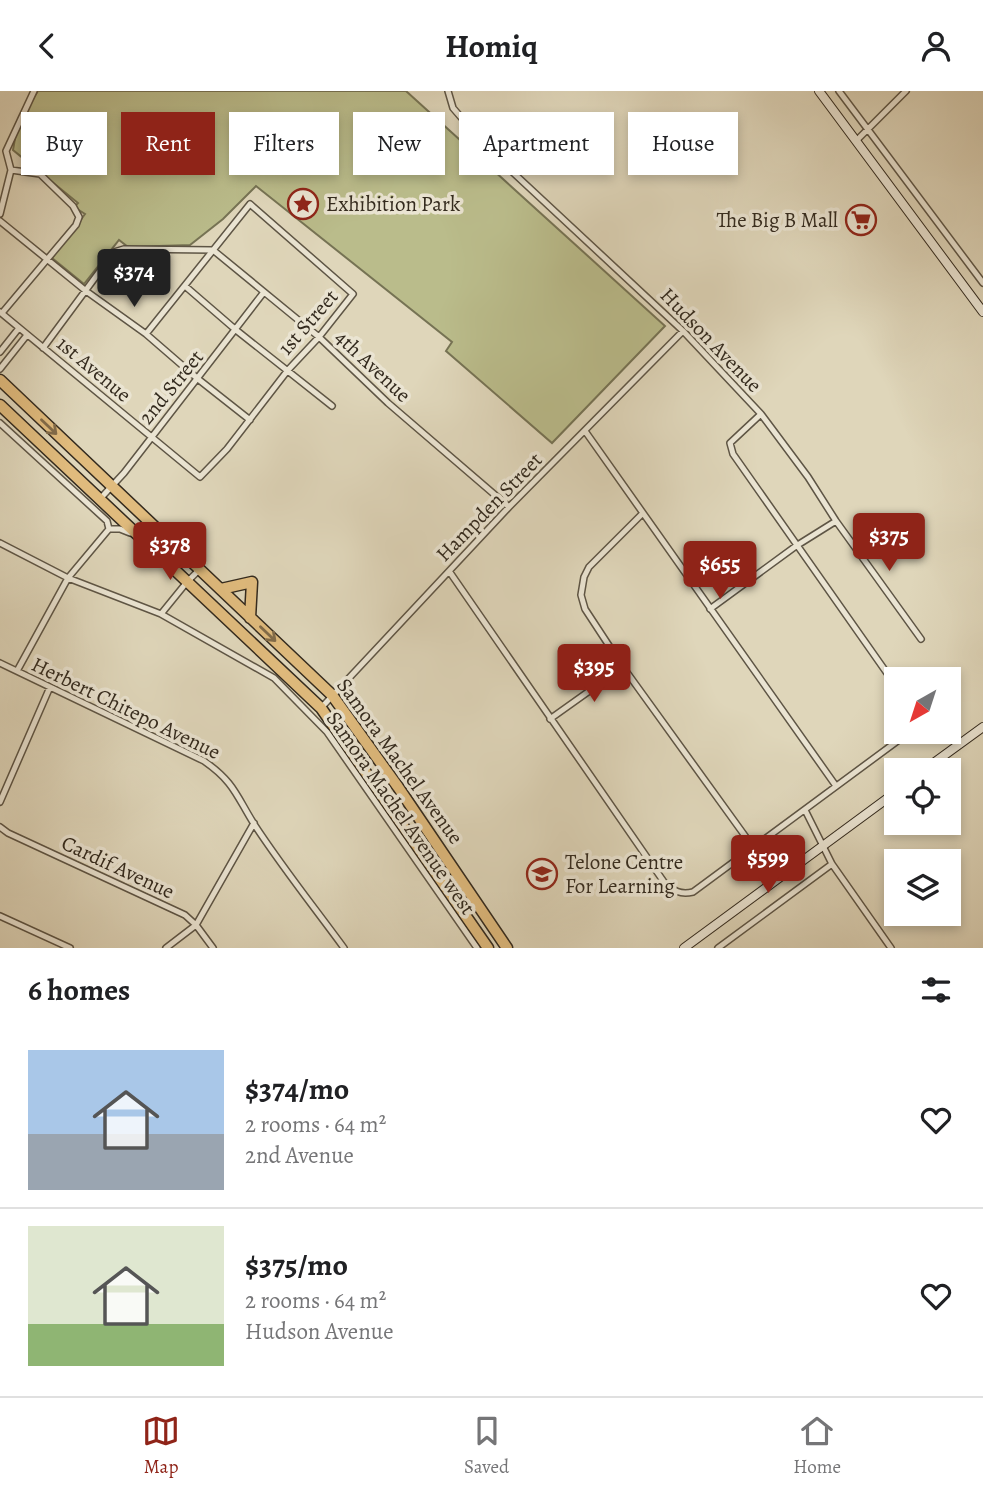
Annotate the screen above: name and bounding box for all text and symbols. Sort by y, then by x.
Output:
text: Homiq [445,24,538,68]
icon: back [28,27,66,65]
icon: person [917,27,955,65]
chip: Buy [21,112,107,175]
chip: Rent [121,112,215,175]
chip: Filters [229,112,339,175]
chip: New [353,112,445,175]
chip: Apartment [459,112,614,175]
chip: House [628,112,738,175]
place icon: Exhibition Park [286,187,320,221]
place label: Exhibition Park [326,190,461,218]
supermarket icon: The Big B Mall [844,203,878,237]
place label: The Big B Mall [716,206,838,234]
pin: $374 [93,249,175,309]
text: $374 [113,256,155,287]
street label: Hudson Avenue [654,282,768,398]
street label: 1st Street [272,283,344,361]
street label: 4th Avenue [329,324,417,408]
street label: 1st Avenue [51,330,137,408]
street label: 2nd Street [132,344,210,430]
one-way arrow [40,419,57,436]
street label: Hampden Street [430,446,548,568]
pin: $375 [848,513,930,573]
text: $375 [869,520,909,551]
pin: $378 [129,523,211,582]
text: $378 [149,529,191,560]
pin: $655 [679,541,761,601]
text: $655 [699,548,741,579]
one-way arrow [259,626,276,643]
pin: $395 [553,645,635,704]
street label: Herbert Chitepo Avenue [27,650,225,766]
text: $395 [573,651,615,682]
north arrow [884,667,961,744]
map controls [884,667,961,926]
street label: Samora Machel Avenue [330,672,470,850]
street label: Samora Machel Avenue west [320,706,482,920]
button: locate [884,758,961,835]
street label: Cardif Avenue [57,829,179,905]
pin: $599 [727,835,809,895]
text: $599 [747,842,789,873]
place label: Telone Centre For Learning [565,848,683,900]
button: layers [884,849,961,926]
school or university icon: Telone Centre For Learning [525,857,559,891]
text: 6 homes [28,970,130,1010]
icon: filters [917,971,955,1009]
text: $374/mo [245,1069,349,1109]
icon: home [84,1078,168,1162]
icon: heart [917,1101,955,1139]
text: 2 rooms · 64 m² [245,1109,386,1140]
text: 2nd Avenue [245,1140,354,1171]
text: $375/mo [245,1245,348,1285]
icon: home [84,1254,168,1338]
icon: heart [917,1277,955,1315]
text: 2 rooms · 64 m² [245,1285,386,1316]
text: Hudson Avenue [245,1316,394,1347]
tab: Map [142,1412,180,1480]
tab: Saved [464,1412,509,1480]
tab: Home [793,1412,841,1480]

